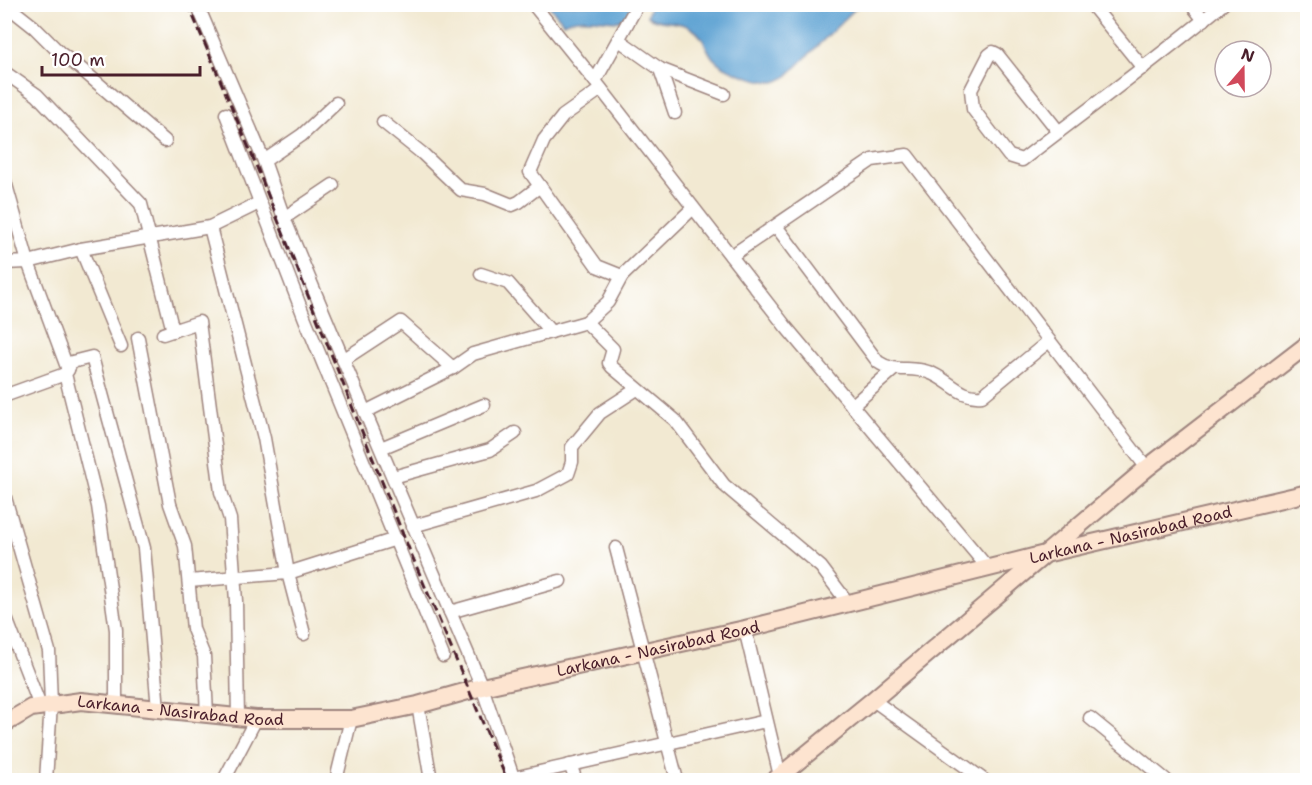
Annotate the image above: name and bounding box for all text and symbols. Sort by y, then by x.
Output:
scale bar [42,39,200,77]
north arrow [1213,39,1273,99]
text: N [1238,43,1258,67]
text: 100 m [51,48,105,72]
street label: Larkana - Nasirabad Road [1027,501,1234,569]
street label: Larkana - Nasirabad Road [555,616,762,681]
street label: Larkana - Nasirabad Road [76,691,284,730]

